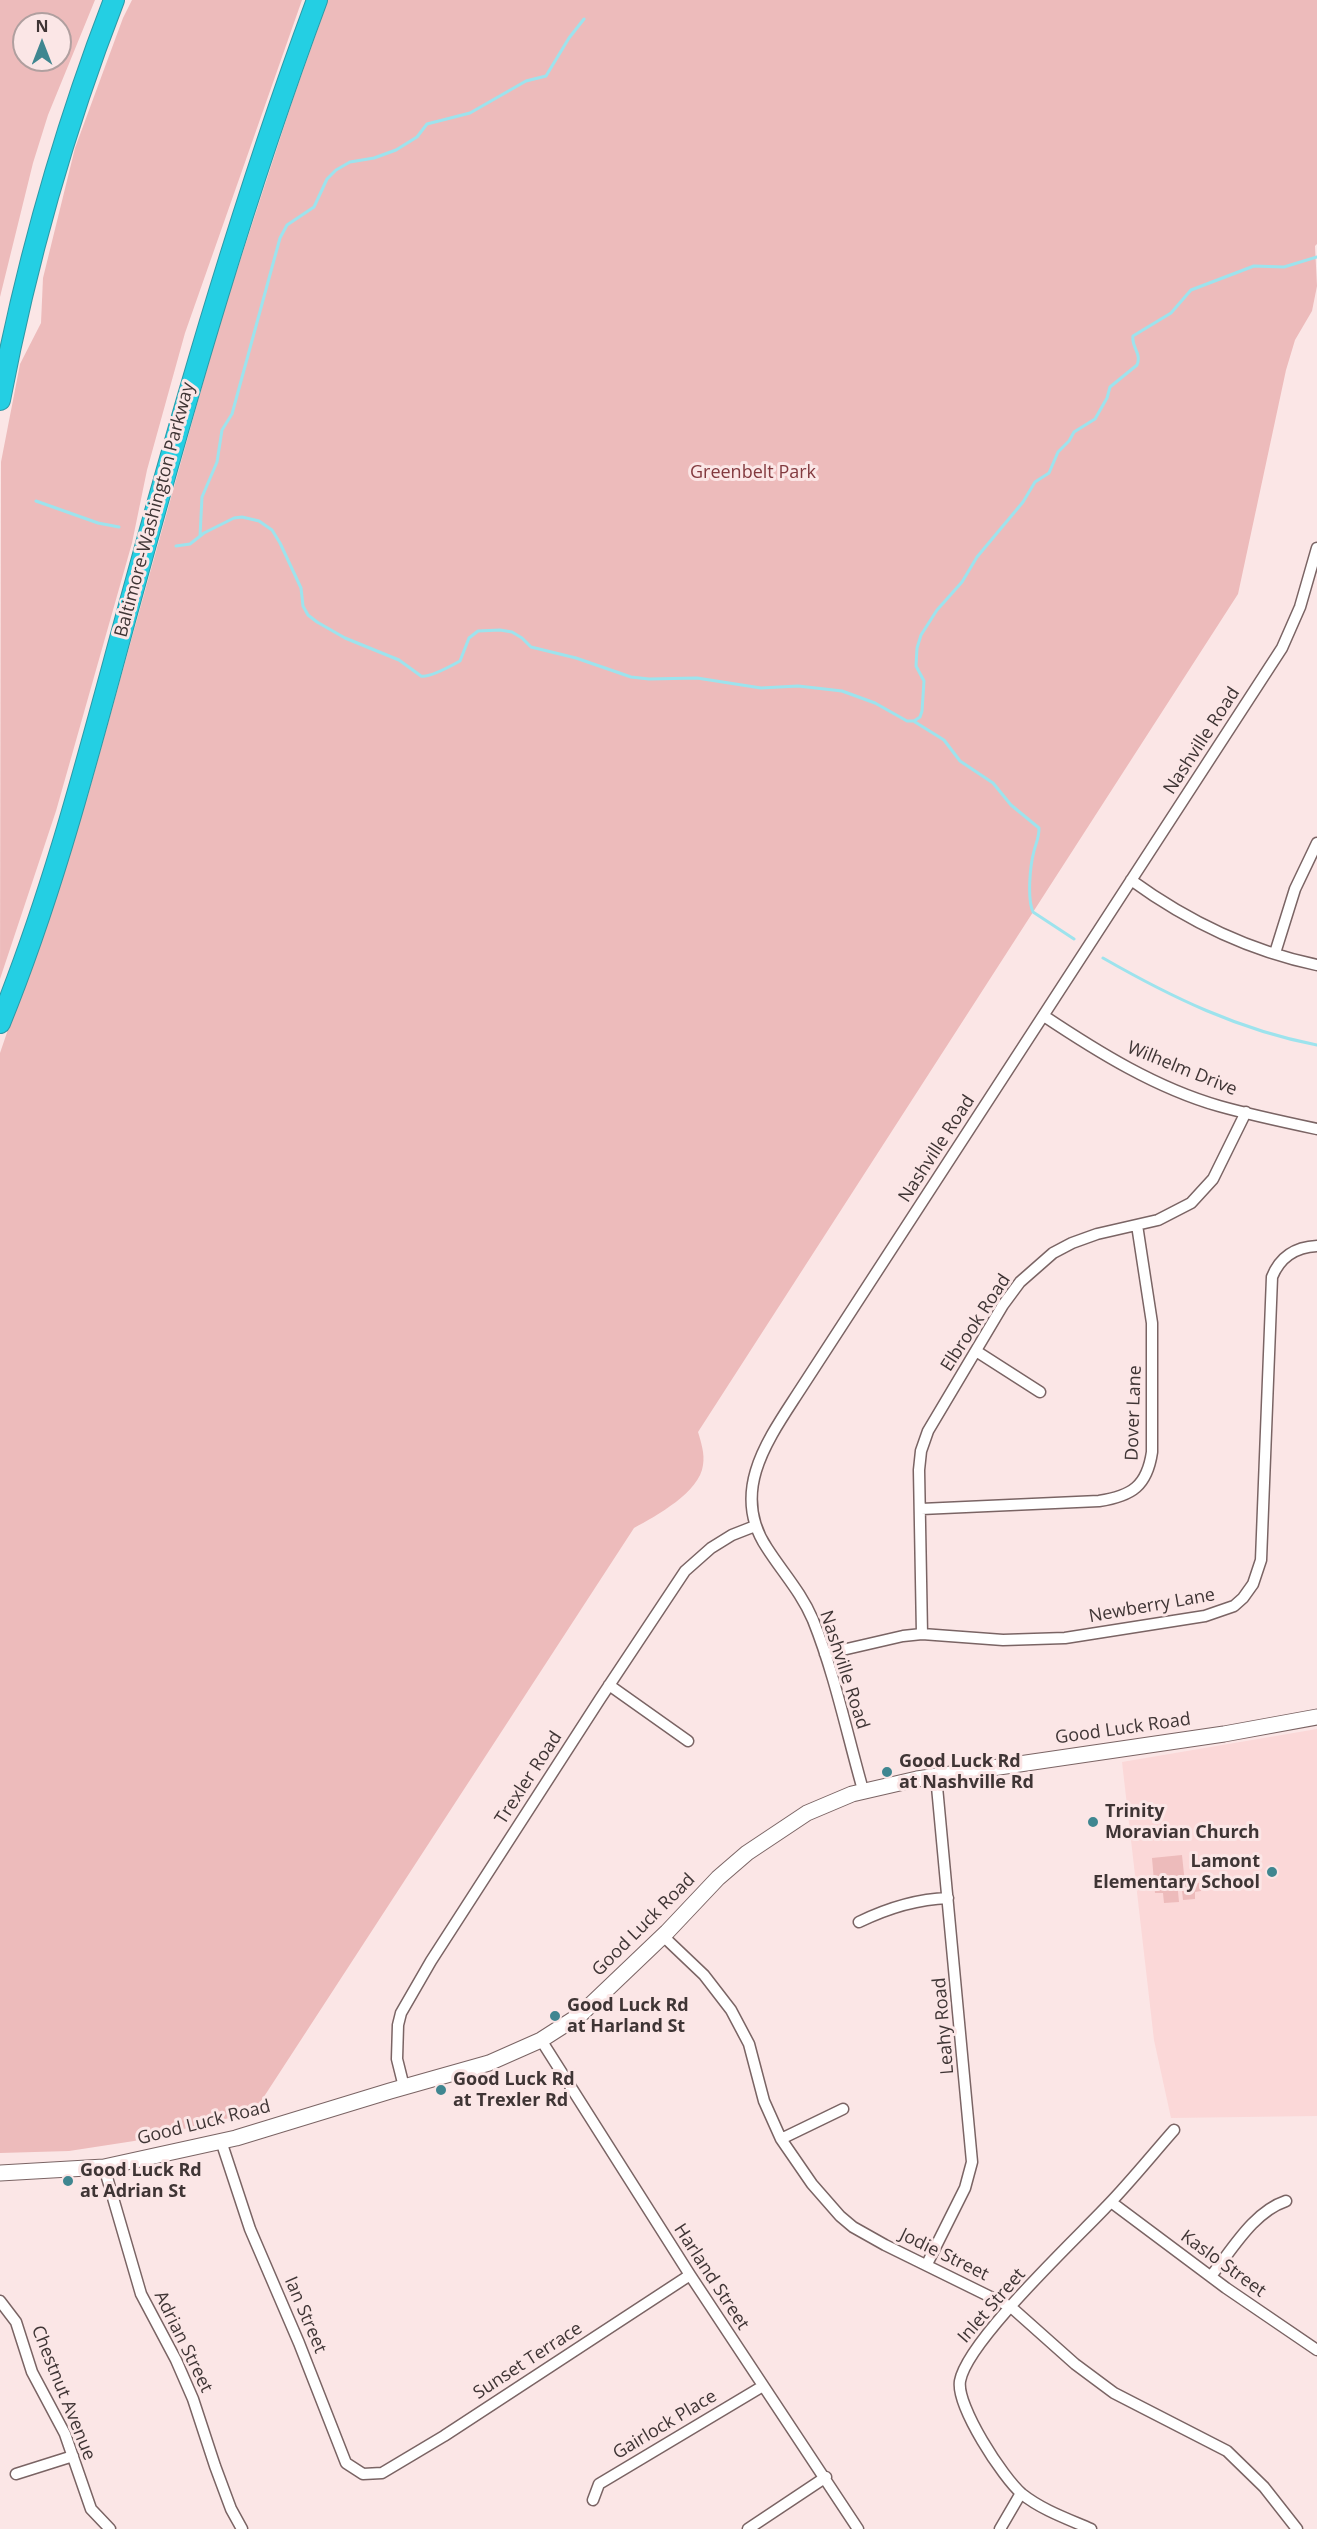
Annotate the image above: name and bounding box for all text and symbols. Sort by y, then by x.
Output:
north arrow [12,12,72,72]
text: N [35,15,49,37]
street label: Baltimore-Washington Parkway [111,380,199,640]
park label: Greenbelt Park [690,462,816,484]
street label: Nashville Road [1159,683,1245,799]
street label: Wilhelm Drive [1124,1037,1240,1101]
street label: Nashville Road [894,1091,980,1207]
street label: Elbrook Road [937,1270,1015,1376]
street label: Dover Lane [1122,1365,1146,1461]
street label: Newberry Lane [1087,1584,1217,1628]
street label: Nashville Road [815,1608,873,1732]
street label: Good Luck Road [1054,1709,1192,1749]
street label: Trexler Road [491,1727,567,1829]
place label: Good Luck Rd at Nashville Rd [899,1751,1034,1794]
marker: Good Luck Rd at Nashville Rd [880,1765,894,1779]
place label: Trinity Moravian Church [1105,1801,1260,1844]
marker: Trinity Moravian Church [1086,1815,1100,1829]
place label: Lamont Elementary School [1093,1851,1260,1894]
marker: Lamont Elementary School [1265,1865,1279,1879]
street label: Good Luck Road [588,1869,700,1981]
street label: Leahy Road [929,1977,959,2075]
place label: Good Luck Rd at Harland St [567,1995,689,2038]
marker: Good Luck Rd at Harland St [548,2009,562,2023]
place label: Good Luck Rd at Trexler Rd [453,2069,575,2112]
marker: Good Luck Rd at Trexler Rd [434,2083,448,2097]
street label: Good Luck Road [135,2096,273,2150]
place label: Good Luck Rd at Adrian St [80,2160,202,2202]
marker: Good Luck Rd at Adrian St [61,2174,75,2188]
street label: Harland Street [669,2220,753,2334]
street label: Jodie Street [896,2224,992,2286]
street label: Kaslo Street [1176,2226,1270,2302]
street label: Inlet Street [954,2264,1030,2348]
street label: Ian Street [279,2273,331,2357]
street label: Adrian Street [149,2288,217,2396]
street label: Sunset Terrace [470,2318,586,2404]
street label: Chestnut Avenue [26,2323,100,2463]
street label: Gairlock Place [609,2386,721,2464]

